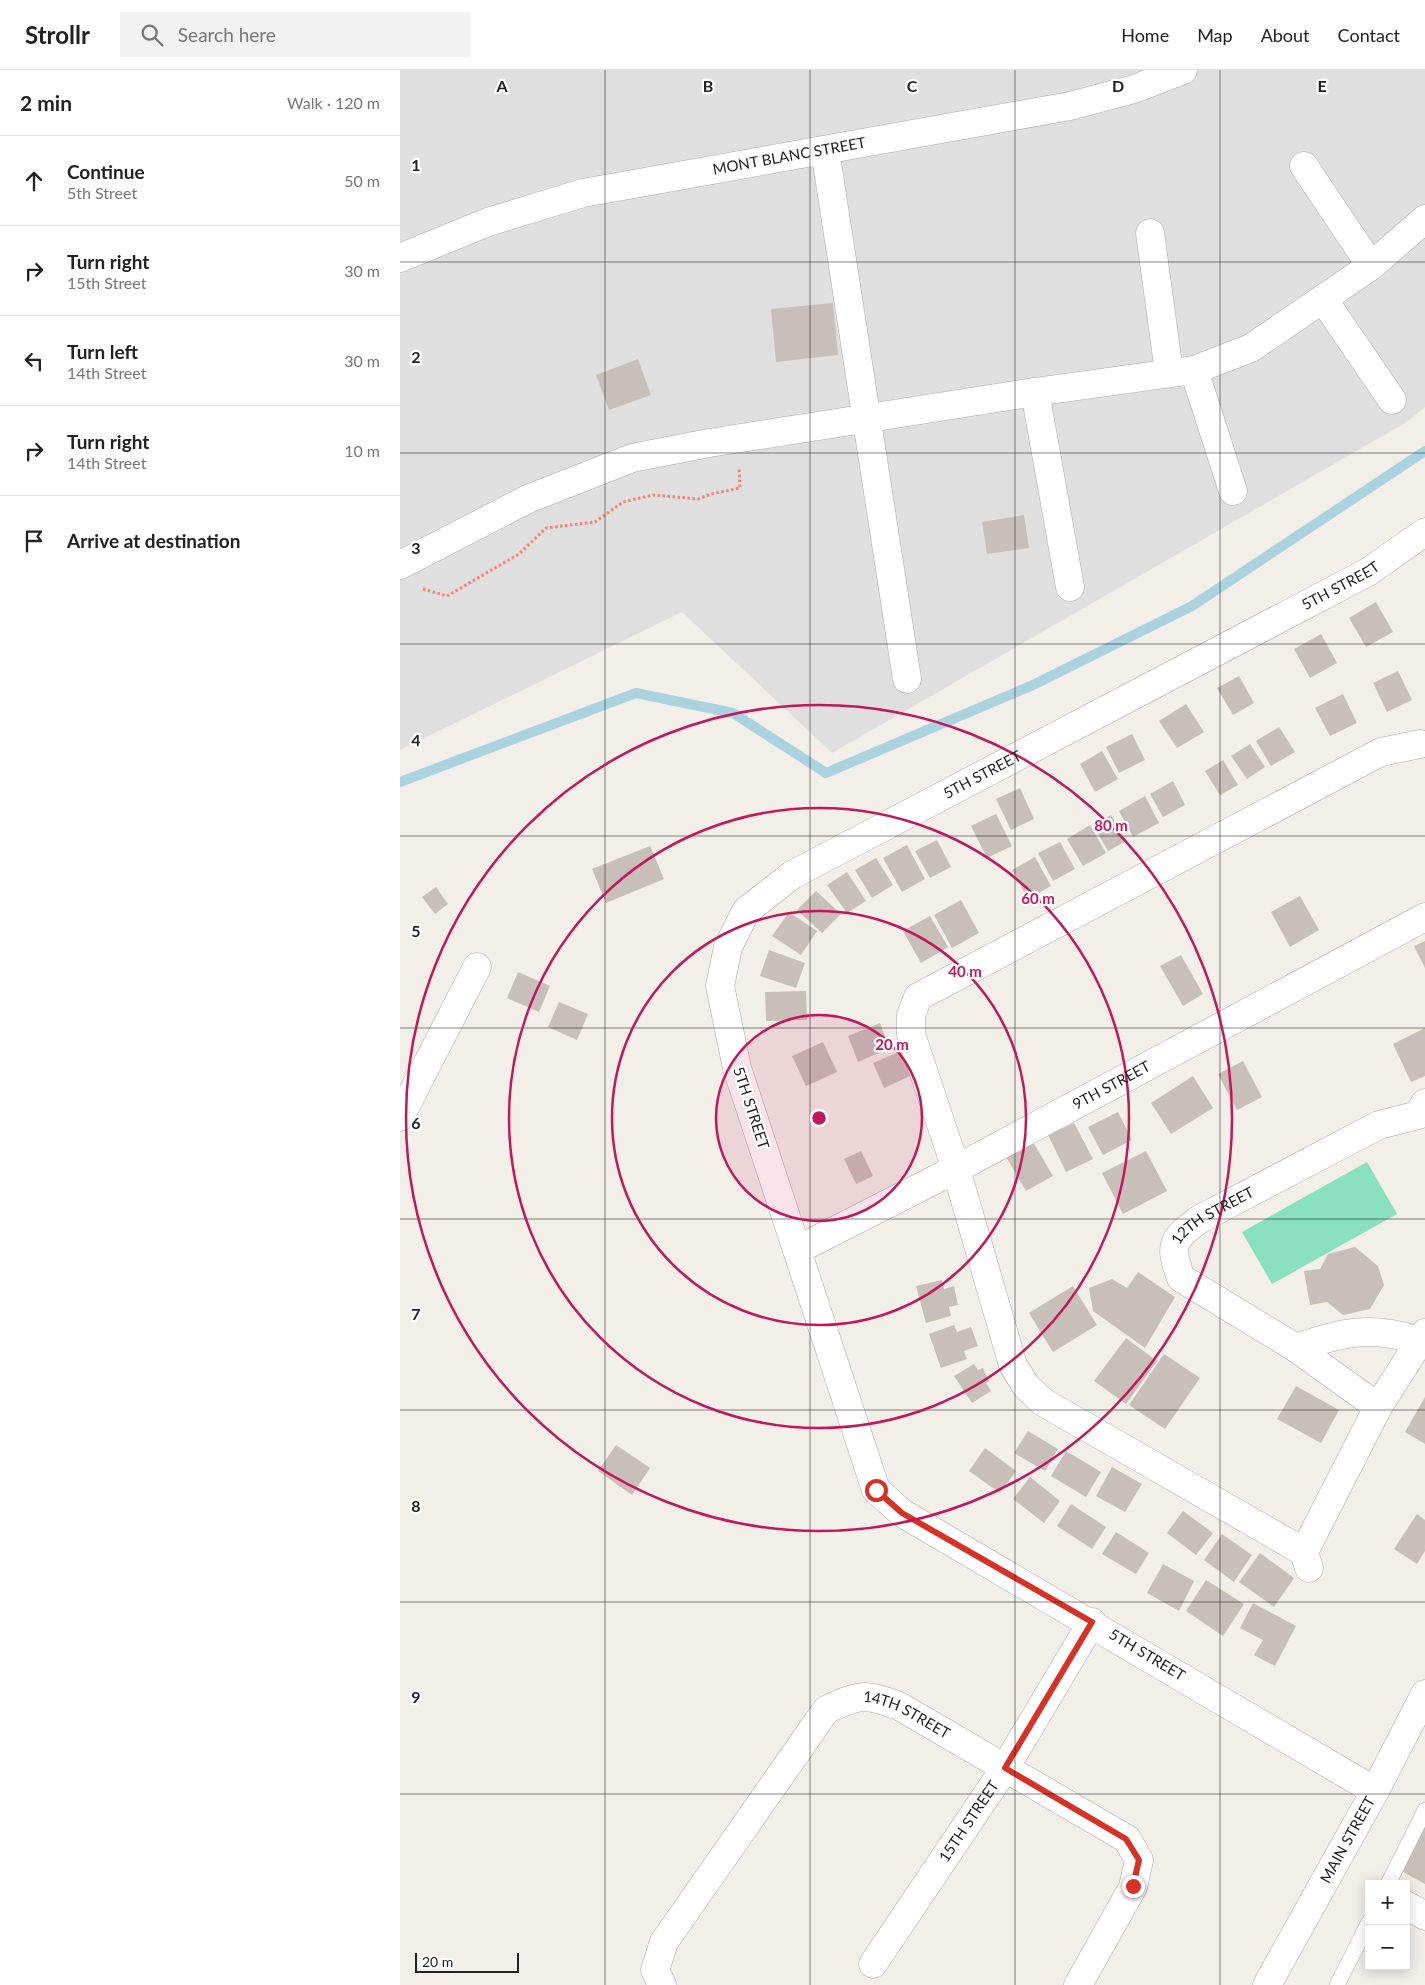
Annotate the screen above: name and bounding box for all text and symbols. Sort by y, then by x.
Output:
search box [120,12,470,57]
text: Strollr [25,20,90,49]
icon: search [138,21,166,49]
text: Search here [178,23,276,46]
text: Home [1121,24,1169,46]
text: Map [1197,24,1233,46]
text: About [1261,24,1310,46]
text: Contact [1338,24,1400,46]
text: A [495,76,508,95]
text: B [703,76,713,95]
text: C [907,76,918,95]
text: D [1112,76,1124,95]
text: E [1317,76,1327,95]
text: 2 min [20,90,72,115]
text: Walk · 120 m [287,93,380,112]
street label: MONT BLANC STREET [711,133,867,178]
text: 1 [411,155,421,174]
text: Continue [67,160,145,183]
icon: ahead [20,167,48,195]
text: 50 m [344,171,380,190]
text: 5th Street [67,183,137,202]
text: Turn right [67,250,149,273]
icon: right [20,257,48,285]
text: 30 m [344,261,380,280]
text: 15th Street [67,273,146,292]
text: Turn left [67,340,138,363]
icon: left [20,347,48,375]
text: 2 [411,347,421,366]
text: 30 m [344,351,380,370]
text: 14th Street [67,363,146,382]
text: Turn right [67,430,149,453]
icon: right [20,437,48,465]
text: 10 m [344,441,380,460]
text: 14th Street [67,453,146,472]
icon: arrive [20,527,48,555]
text: Arrive at destination [67,529,240,552]
text: 3 [411,538,421,557]
street label: 5TH STREET [1298,557,1383,613]
text: 4 [411,730,421,749]
street label: 5TH STREET [940,746,1024,802]
text: 80 m [1094,816,1128,834]
text: 60 m [1021,889,1055,907]
text: 5 [411,921,421,940]
text: 40 m [948,962,982,980]
text: 20 m [875,1035,909,1053]
street label: 9TH STREET [1069,1056,1153,1113]
street label: 5TH STREET [730,1064,774,1151]
centre of rings [810,1109,828,1127]
text: 6 [411,1113,421,1132]
street label: 12TH STREET [1167,1182,1257,1247]
text: 7 [411,1304,421,1323]
route start [865,1479,888,1502]
text: 8 [411,1496,421,1515]
street label: 5TH STREET [1106,1624,1189,1684]
text: 9 [411,1687,421,1706]
street label: 14TH STREET [863,1687,954,1742]
street label: 15TH STREET [934,1777,1002,1865]
street label: MAIN STREET [1316,1793,1378,1886]
route end [1122,1875,1145,1898]
map controls [1365,1880,1410,1970]
button: + [1365,1880,1410,1925]
button: − [1365,1925,1410,1970]
scale bar [415,1950,519,1973]
text: 20 m [422,1953,453,1970]

